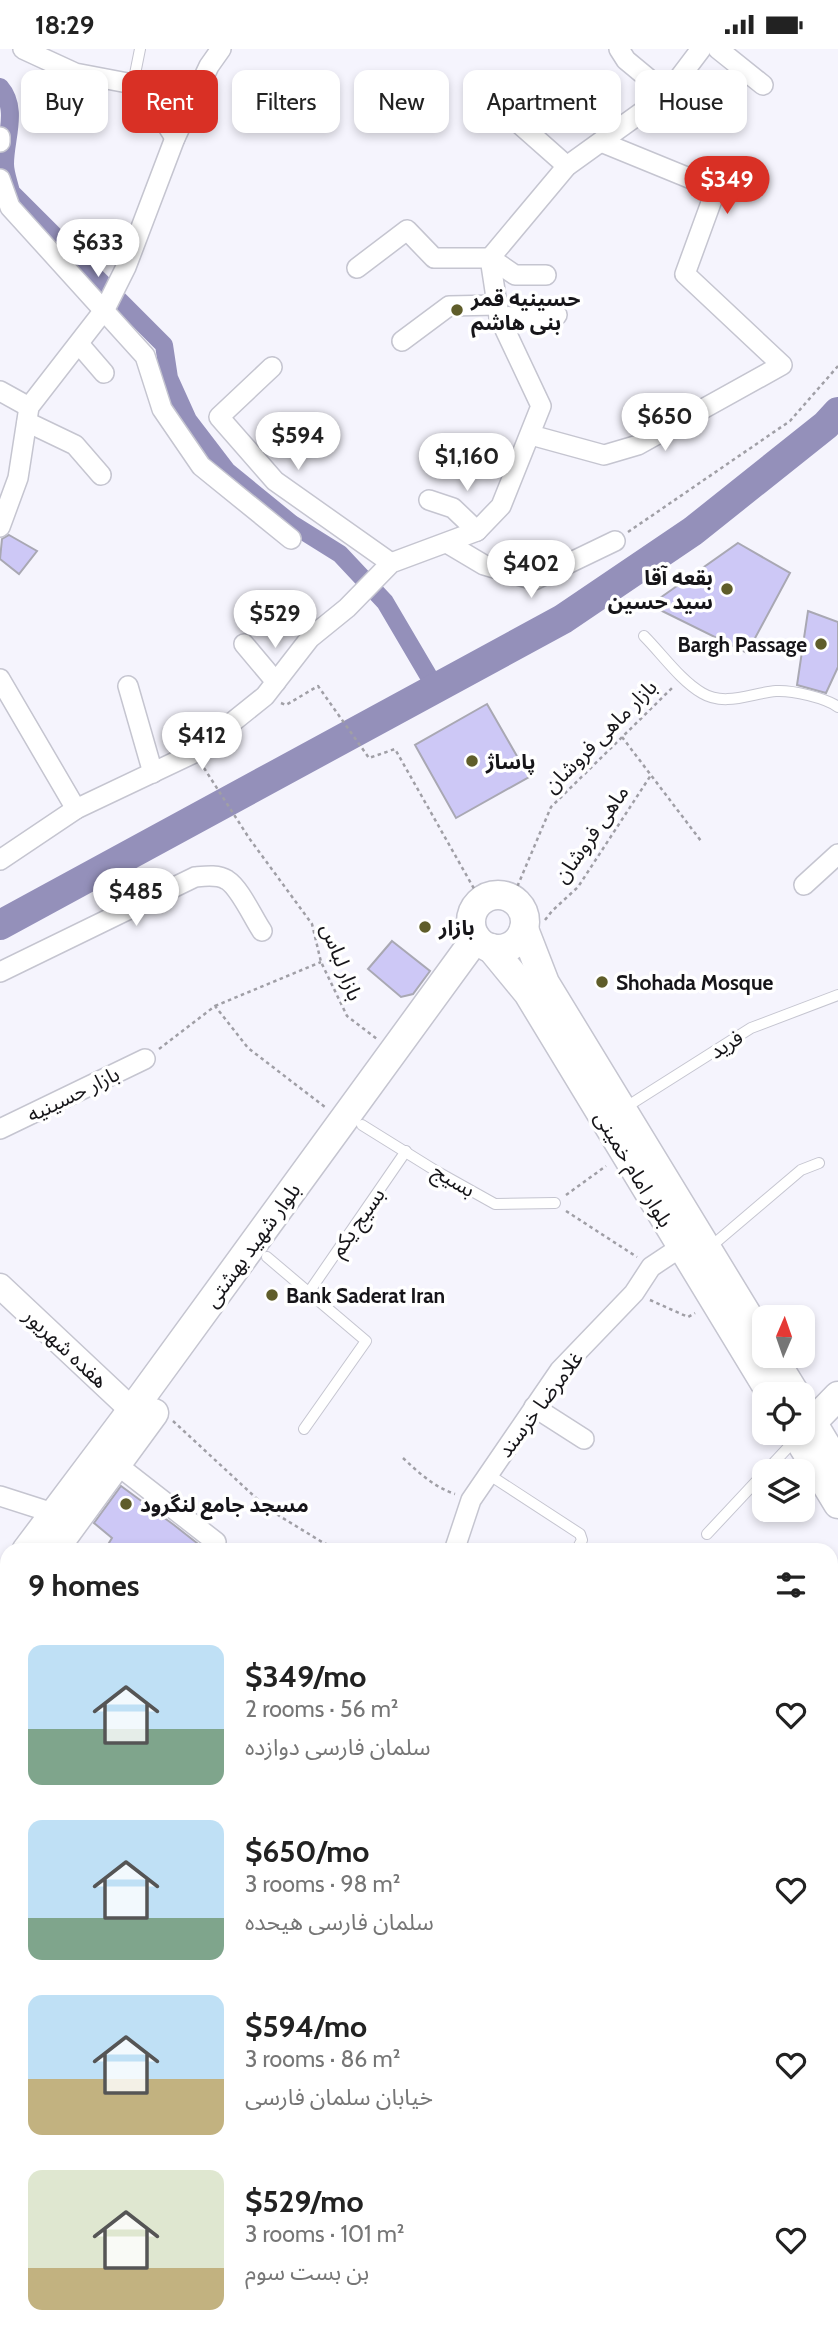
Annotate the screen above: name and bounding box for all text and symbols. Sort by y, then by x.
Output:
text: 18:29 [35,9,94,41]
chip: Buy [21,70,108,133]
chip: Rent [122,70,218,133]
chip: Filters [232,70,340,133]
chip: New [354,70,449,133]
chip: Apartment [463,70,621,133]
chip: House [635,70,747,133]
pin: $349 [686,157,768,216]
text: $349 [701,165,753,193]
pin: $633 [57,219,139,279]
text: $633 [72,228,124,256]
place label: حسینیه قمر بنی هاشم [470,286,580,338]
marker: حسینیه قمر بنی هاشم [449,302,465,318]
pin: $650 [624,393,706,453]
text: $650 [638,402,692,430]
pin: $594 [257,413,339,472]
text: $594 [272,421,324,449]
pin: $1,160 [410,433,524,493]
text: $1,160 [435,442,499,470]
pin: $402 [490,540,572,600]
text: $402 [503,549,559,577]
place label: بقعه آقا سید حسین [608,565,713,614]
marker: بقعه آقا سید حسین [719,581,735,597]
pin: $529 [234,591,316,650]
text: $529 [250,599,300,627]
place label: Bargh Passage [678,632,807,657]
marker: Bargh Passage [813,636,829,652]
street label: بازار ماهی فروشان [538,674,662,798]
pin: $412 [161,713,243,772]
text: $412 [178,721,226,749]
place label: پاساژ [485,749,535,775]
marker: پاساژ [464,753,480,769]
street label: ماهی فروشان [548,780,634,888]
pin: $485 [95,869,177,928]
text: $485 [109,877,163,905]
place label: بازار [438,915,475,940]
marker: بازار [417,919,433,935]
street label: بازار لباس [316,920,368,1004]
place label: Shohada Mosque [616,970,773,995]
marker: Shohada Mosque [594,974,610,990]
street label: فرید [705,1024,747,1064]
street label: بازار حسینیه [23,1061,123,1127]
street label: بلوار امام خمینی [586,1106,679,1234]
street label: بسیج [427,1158,480,1205]
street label: بلوار شهید بهشتی [199,1178,305,1312]
street label: بسیج یکم [324,1183,392,1263]
place label: Bank Saderat Iran [286,1283,445,1308]
marker: Bank Saderat Iran [264,1287,280,1303]
street label: هفده شهریور [18,1302,113,1393]
north arrow [752,1305,816,1369]
map controls [752,1305,815,1522]
street label: غلامرضا خرسند [492,1346,588,1462]
button: locate [752,1382,815,1445]
button: layers [752,1459,815,1522]
place label: مسجد جامع لنگرود [140,1492,309,1520]
marker: مسجد جامع لنگرود [118,1496,134,1512]
icon: filters [772,1566,810,1604]
text: 9 homes [28,1567,139,1604]
text: $349/mo [245,1658,366,1695]
icon: home [84,1673,168,1757]
text: 2 rooms · 56 m² [245,1695,399,1723]
icon: heart [772,1696,810,1734]
text: سلمان فارسی دوازده [245,1733,430,1761]
text: $650/mo [245,1833,369,1870]
icon: home [84,1848,168,1932]
text: 3 rooms · 98 m² [245,1870,400,1898]
icon: heart [772,1871,810,1909]
text: سلمان فارسی هیحده [245,1908,434,1936]
text: $594/mo [245,2008,367,2045]
icon: home [84,2023,168,2107]
text: 3 rooms · 86 m² [245,2045,400,2073]
icon: heart [772,2046,810,2084]
text: خیابان سلمان فارسی [245,2083,433,2111]
text: $529/mo [245,2183,364,2220]
icon: home [84,2198,168,2282]
text: 3 rooms · 101 m² [245,2220,404,2248]
icon: heart [772,2221,810,2259]
text: بن بست سوم [245,2258,369,2286]

